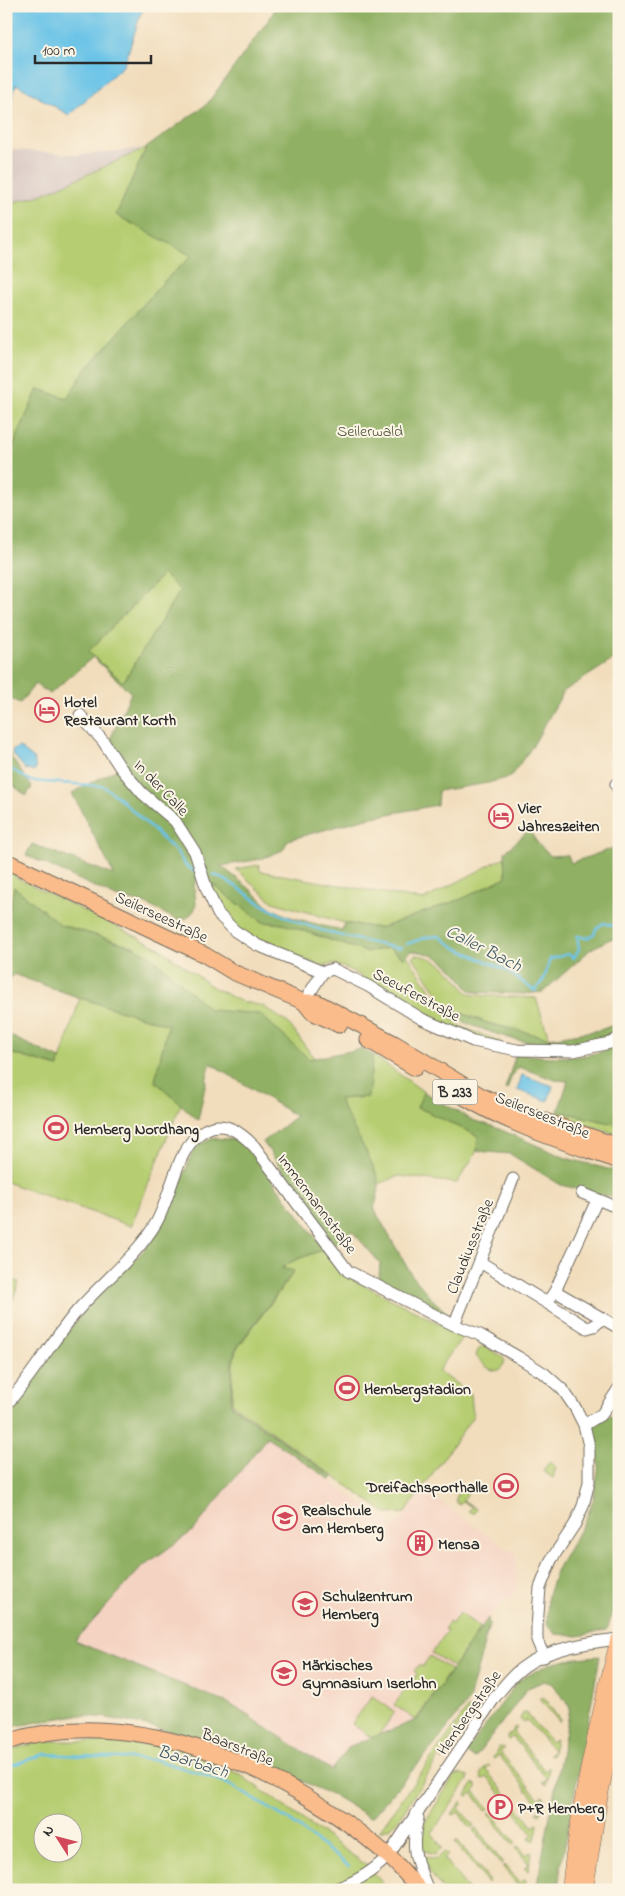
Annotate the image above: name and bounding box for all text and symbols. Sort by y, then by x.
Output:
scale bar [35,32,151,64]
text: 100 m [42,40,75,62]
park label: Seilerwald [337,420,403,444]
place label: Hotel Restaurant Korth [63,691,177,733]
hotel icon: Hotel Restaurant Korth [34,697,60,723]
street label: In der Calle [127,755,194,823]
place label: Vier Jahreszeiten [517,797,600,839]
hotel icon: Vier Jahreszeiten [488,803,514,829]
street label: Seilerseestraße [111,886,212,950]
water label: Caller Bach [441,920,526,980]
street label: Seeuferstraße [368,963,465,1029]
road number: B 233 [432,1080,478,1104]
street label: Seilerseestraße [491,1086,594,1146]
sports icon: Hemberg Nordhang [43,1115,69,1141]
place label: Hemberg Nordhang [74,1118,199,1143]
street label: Immermannstraße [271,1149,363,1260]
street label: Claudiusstraße [441,1195,501,1298]
sports icon: Hembergstadion [334,1375,360,1401]
place label: Hembergstadion [364,1378,471,1403]
sports icon: Dreifachsporthalle [493,1473,519,1499]
place label: Dreifachsporthalle [365,1476,489,1500]
place label: Realschule am Hemberg [301,1499,384,1542]
school or university icon: Realschule am Hemberg [272,1505,298,1531]
building icon: Mensa [407,1530,433,1556]
place label: Mensa [438,1533,480,1557]
place label: Schulzentrum Hemberg [322,1585,413,1628]
school or university icon: Schulzentrum Hemberg [292,1591,318,1617]
place label: Märkisches Gymnasium Iserlohn [302,1654,437,1697]
school or university icon: Märkisches Gymnasium Iserlohn [271,1660,297,1686]
street label: Hembergstraße [431,1665,508,1761]
street label: Baarstraße [197,1722,278,1773]
water label: Baarbach [154,1739,231,1787]
parking icon: P+R Hemberg [487,1794,513,1820]
place label: P+R Hemberg [518,1797,604,1822]
north arrow [32,1814,82,1864]
text: N [37,1821,60,1841]

